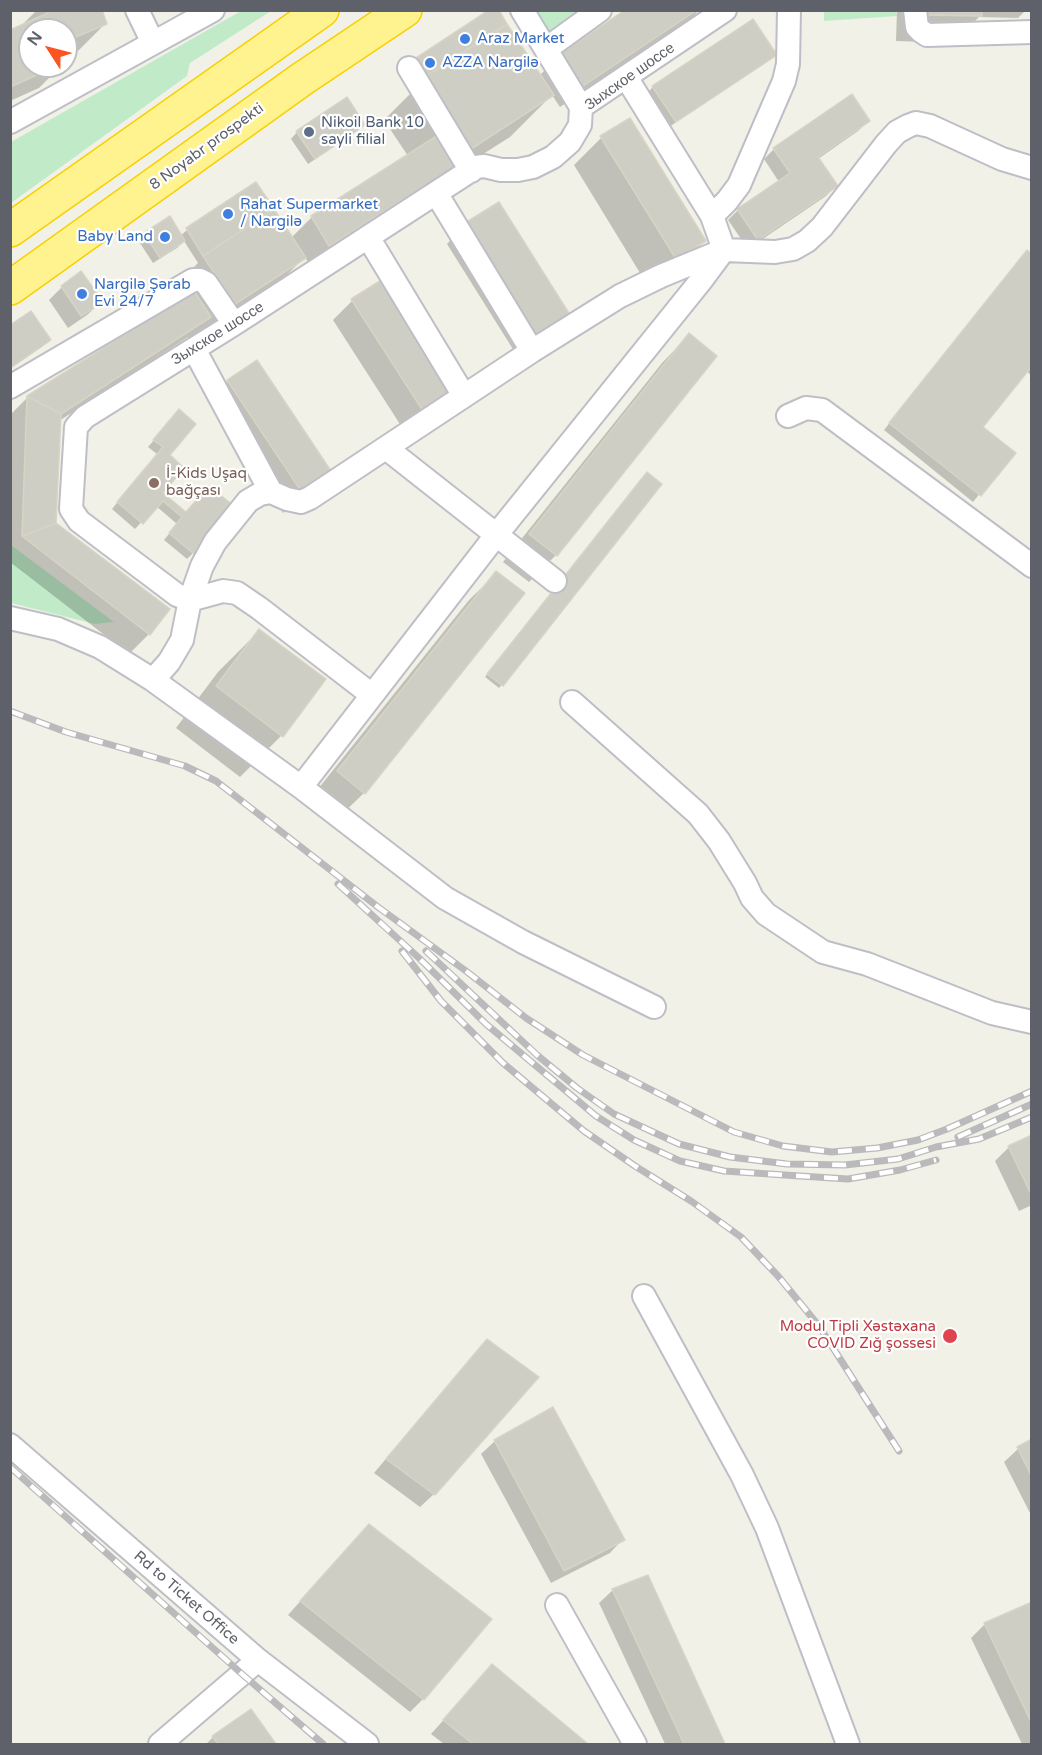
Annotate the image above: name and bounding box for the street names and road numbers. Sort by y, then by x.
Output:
street label: Зыхское шоссе [582,39,678,115]
street label: 8 Noyabr prospekti [146,100,268,194]
street label: Зыхское шоссе [168,298,268,370]
street label: Rd to Ticket Office [130,1547,242,1649]

